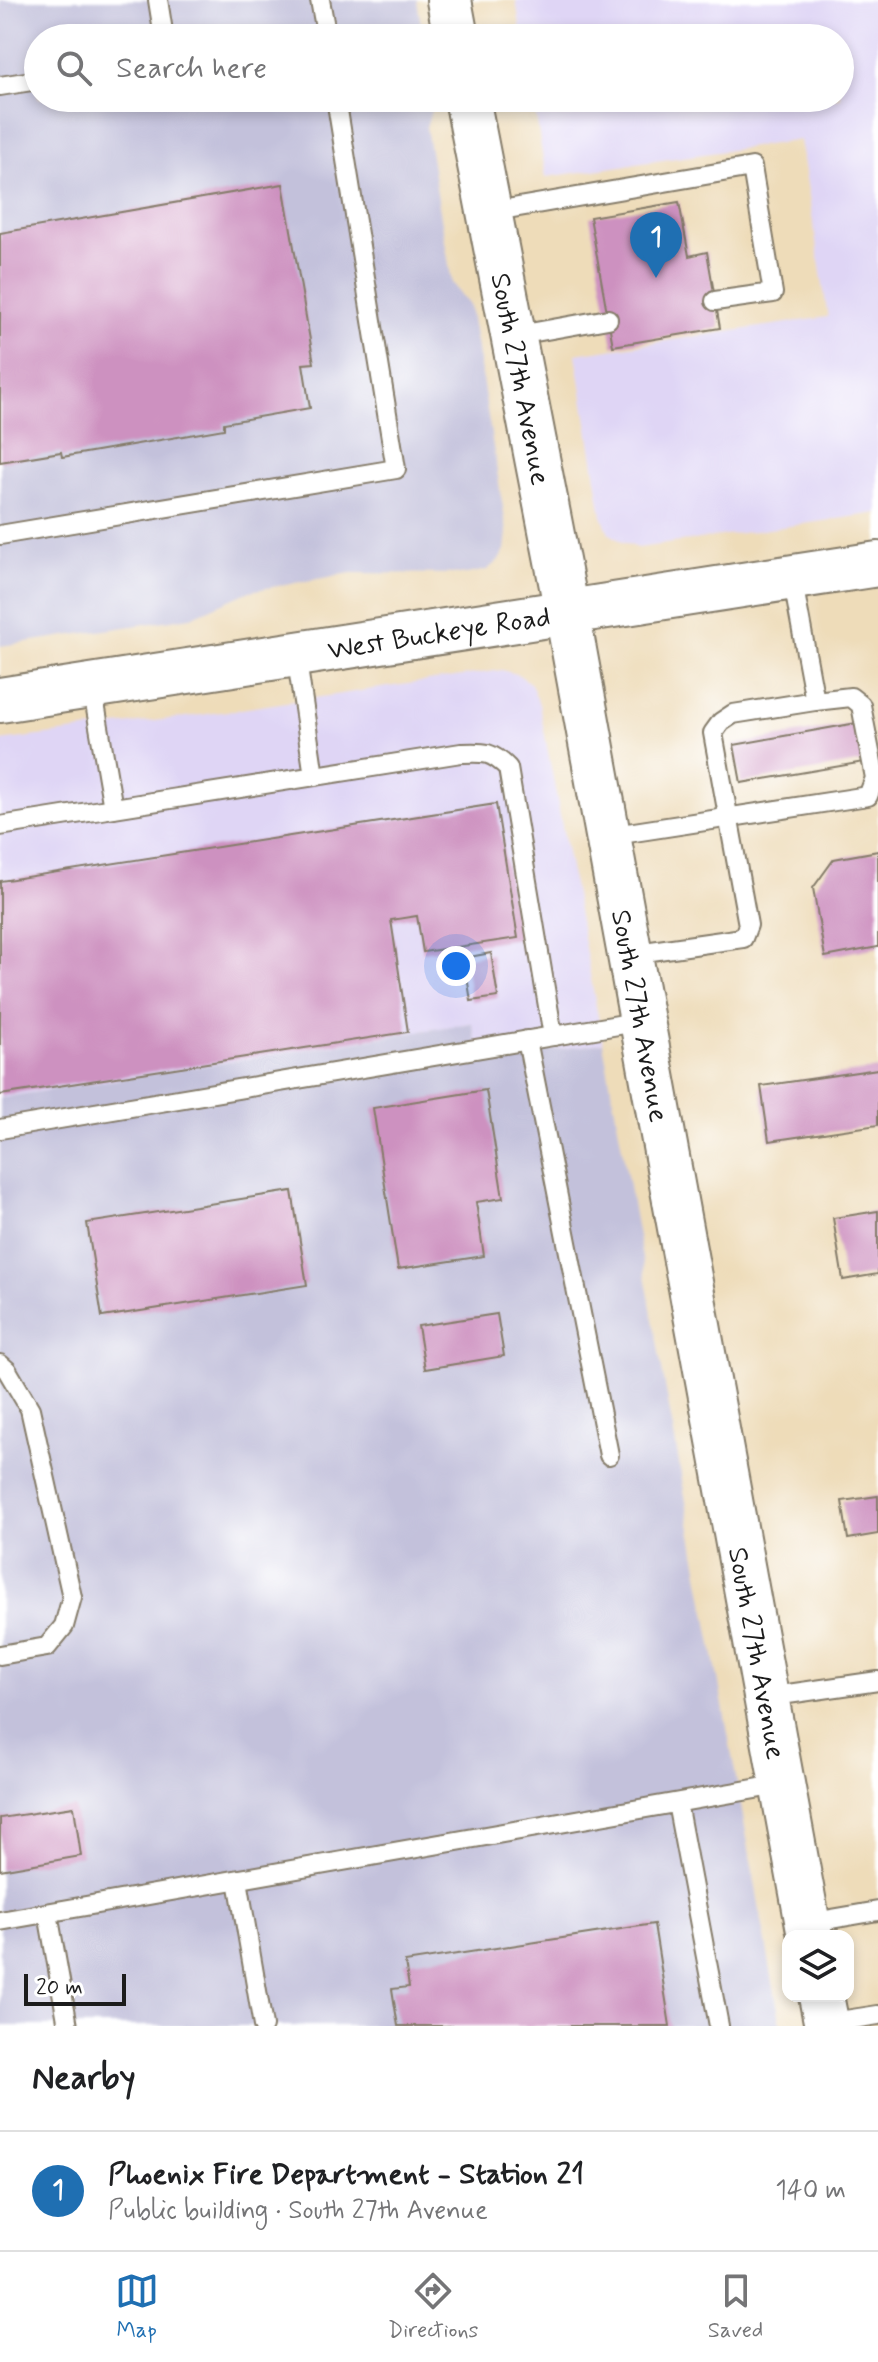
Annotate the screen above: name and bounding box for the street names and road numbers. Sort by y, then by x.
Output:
street label: South 27th Avenue [480,270,558,488]
street label: West Buckeye Road [325,599,553,670]
street label: South 27th Avenue [601,907,676,1125]
street label: South 27th Avenue [718,1544,793,1763]

